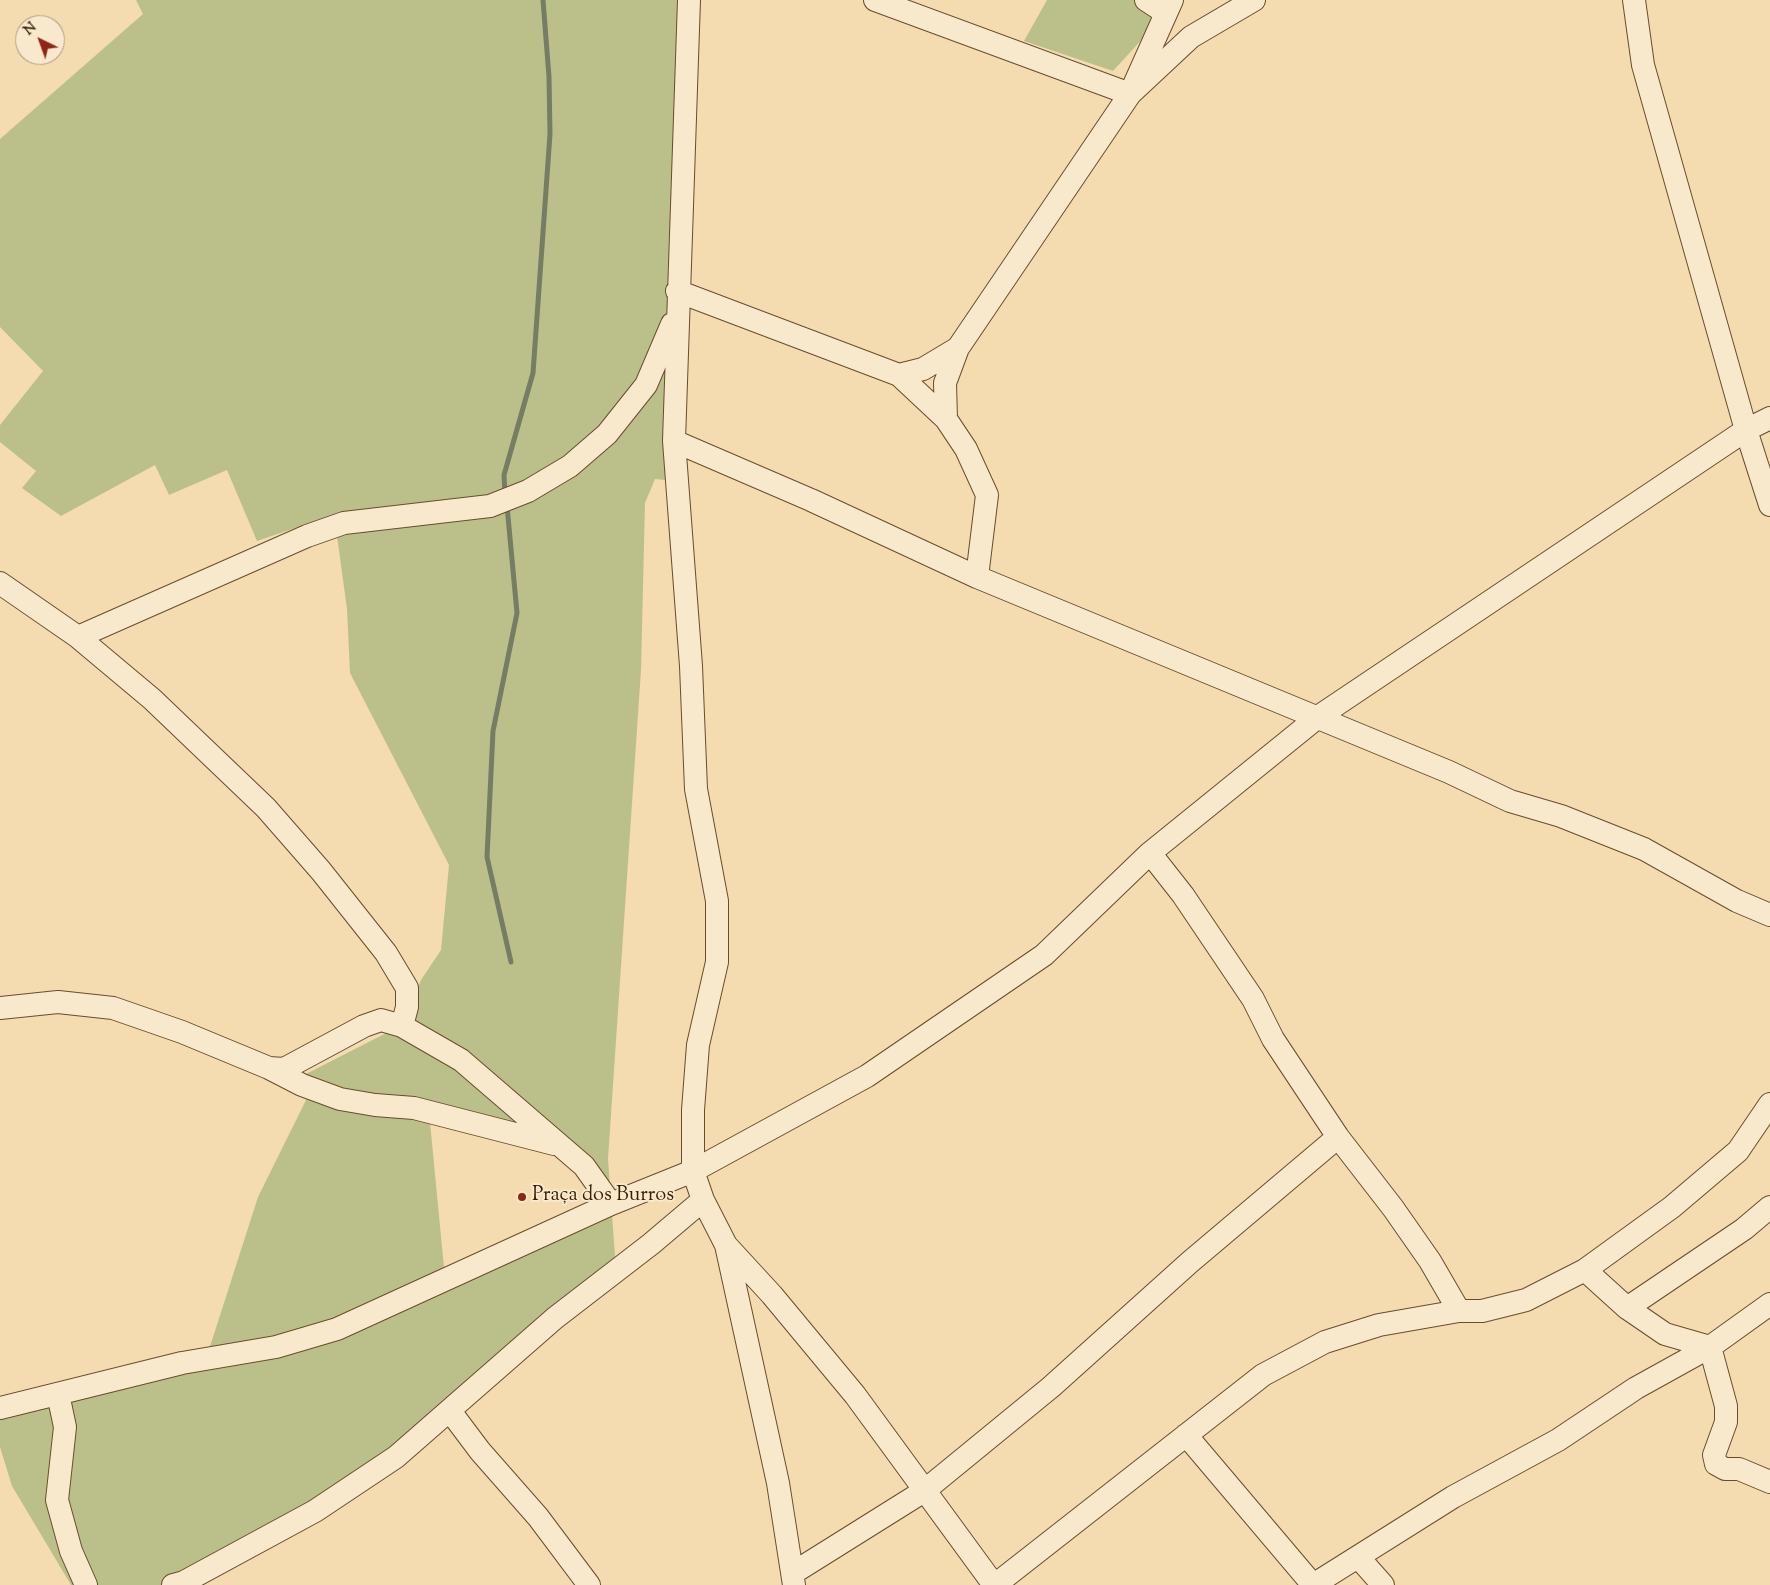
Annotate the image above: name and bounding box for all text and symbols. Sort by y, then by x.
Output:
north arrow [15,15,65,65]
text: N [20,18,41,41]
place label: Praça dos Burros [532,1185,674,1209]
marker: Praça dos Burros [516,1191,528,1203]

